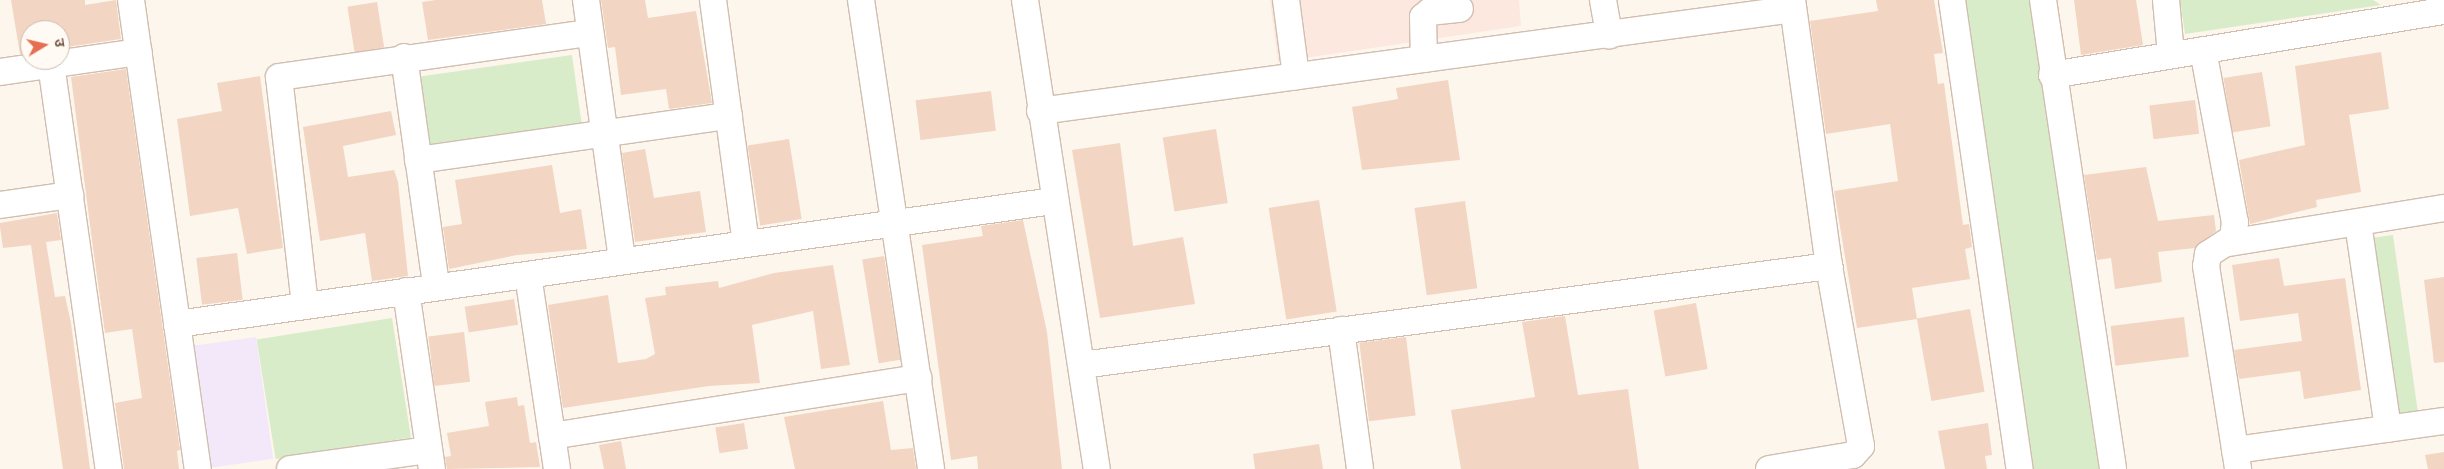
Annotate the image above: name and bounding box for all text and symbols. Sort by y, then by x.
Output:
north arrow [20,20,70,70]
text: उ [50,37,68,48]

